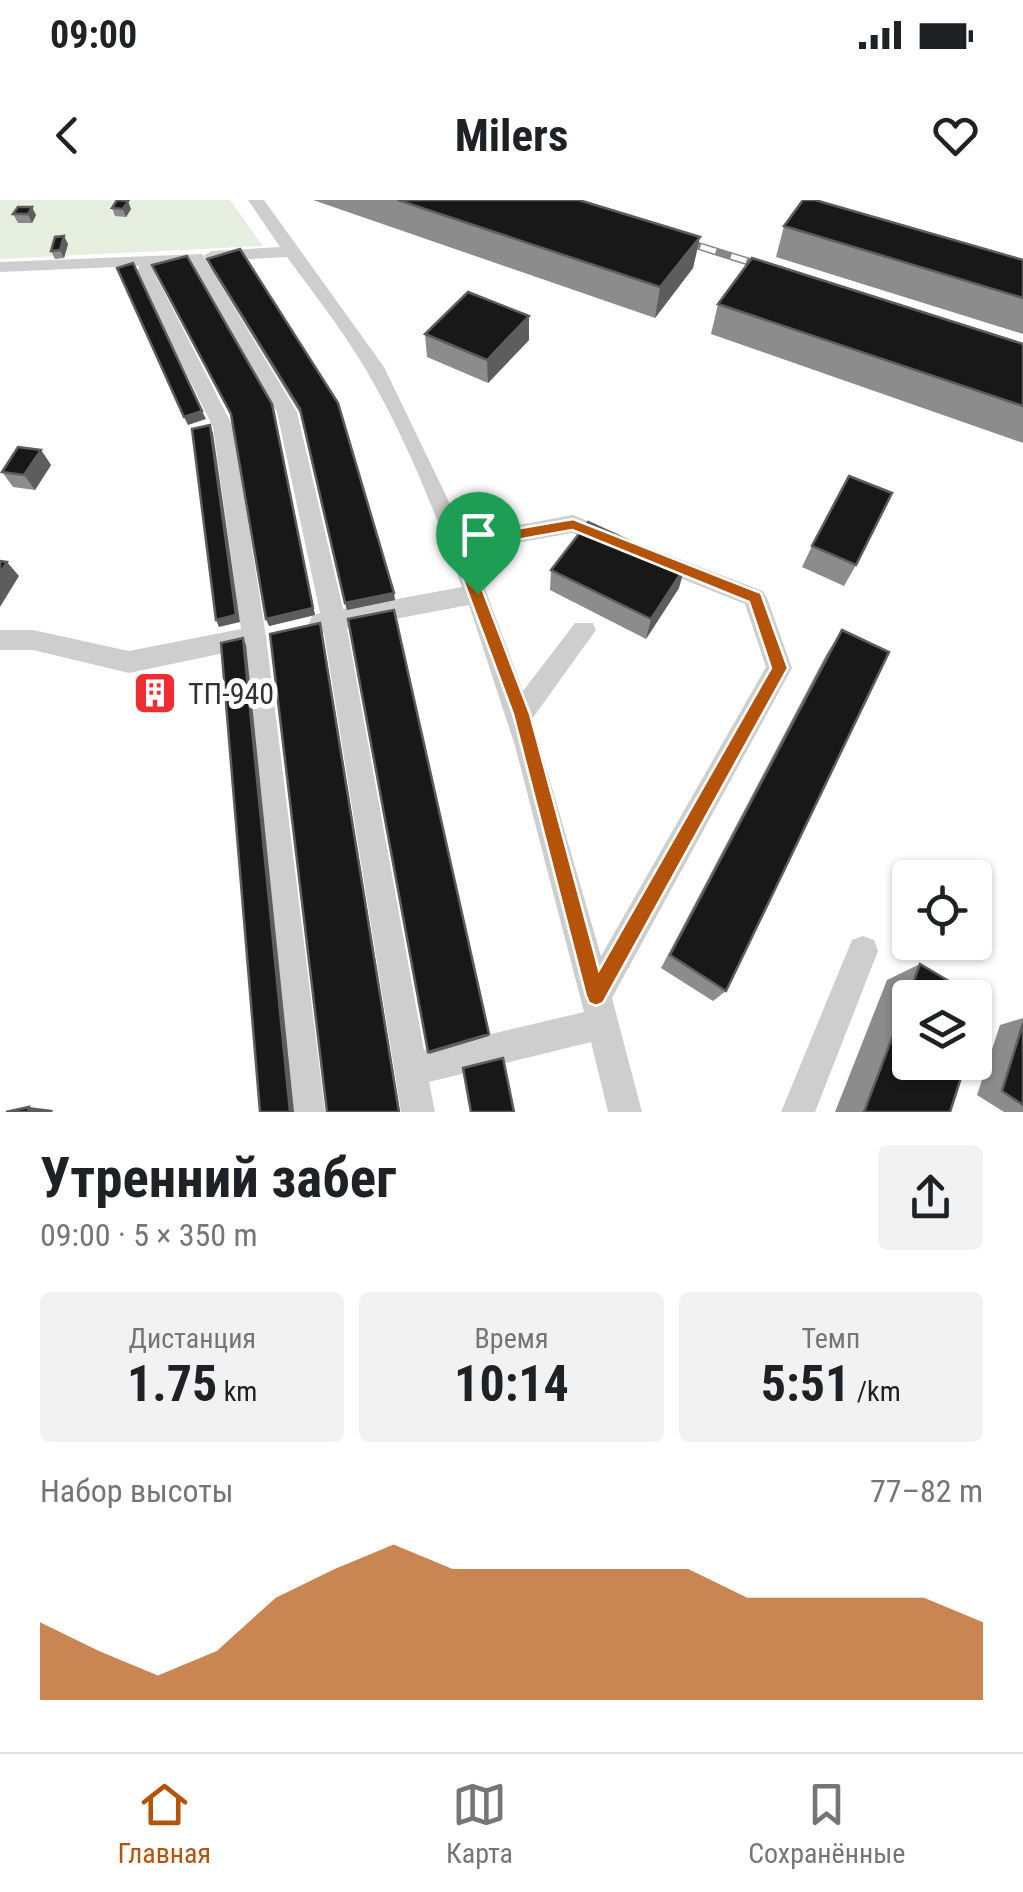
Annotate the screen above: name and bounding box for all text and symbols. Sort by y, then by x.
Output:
text: 09:00 [50,13,137,57]
icon: back [40,108,95,163]
icon: heart [928,108,983,163]
text: Milers [455,109,568,162]
pin [436,492,521,595]
icon: arrive [451,507,506,562]
building icon: ТП-940 [132,670,178,716]
place label: ТП-940 [188,676,274,711]
map controls [892,860,992,1080]
button: locate [892,860,992,960]
button: layers [892,980,992,1080]
button: share [878,1145,983,1250]
text: Утренний забег [40,1146,396,1210]
text: 09:00 · 5 × 350 m [40,1216,258,1254]
text: Дистанция [128,1322,256,1355]
text: Время [475,1322,548,1355]
text: Темп [801,1322,860,1355]
text: 1.75 [127,1355,217,1413]
text: 10:14 [454,1355,569,1413]
text: 5:51 [761,1355,850,1413]
text: km [217,1375,257,1408]
text: /km [850,1375,901,1408]
text: Набор высоты [40,1472,234,1510]
text: 77–82 m [870,1472,983,1510]
tab: Главная [118,1777,211,1870]
tab: Карта [446,1777,513,1870]
tab: Сохранённые [748,1777,905,1870]

